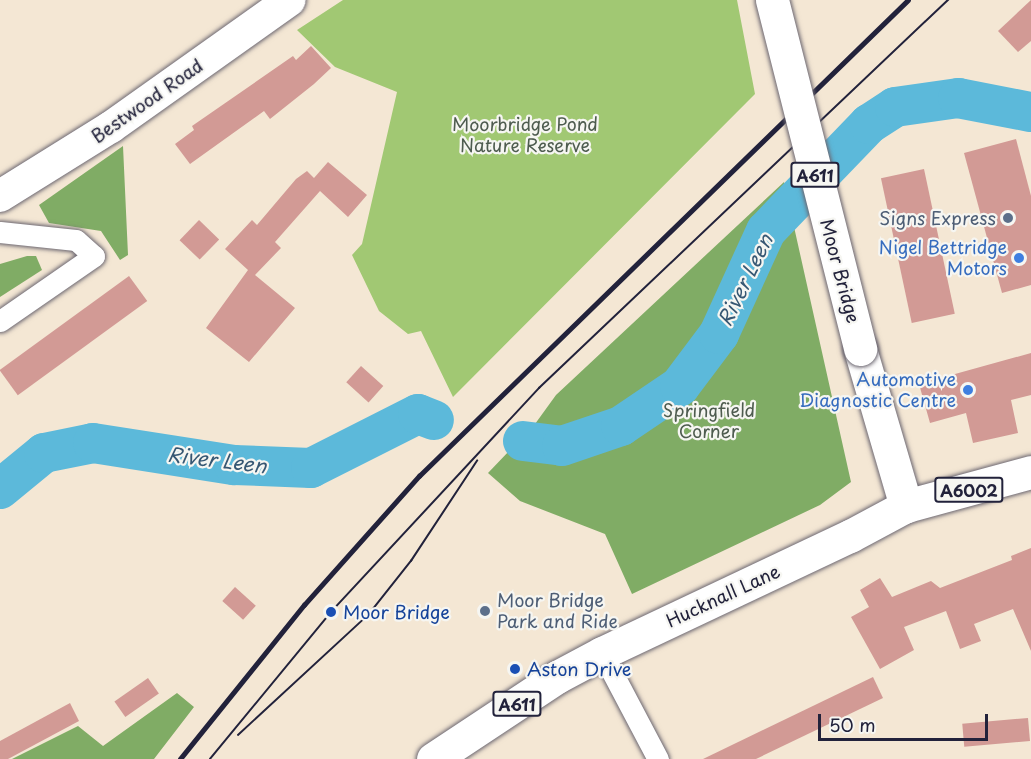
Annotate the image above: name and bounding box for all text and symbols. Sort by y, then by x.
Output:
street label: Bestwood Road [87,54,207,148]
park label: Moorbridge Pond Nature Reserve [452,114,598,156]
road number: A611 [790,162,840,188]
place label: Signs Express [878,207,996,229]
marker: Signs Express [1001,211,1015,225]
street label: Moor Bridge [816,216,864,326]
water label: River Leen [712,230,778,330]
place label: Nigel Bettridge Motors [878,237,1007,280]
marker: Nigel Bettridge Motors [1012,251,1026,265]
place label: Automotive Diagnostic Centre [799,369,956,412]
marker: Automotive Diagnostic Centre [961,383,975,397]
park label: Springfield Corner [663,400,755,442]
water label: River Leen [166,442,268,478]
road number: A6002 [933,477,1005,503]
street label: Hucknall Lane [663,560,783,632]
place label: Moor Bridge Park and Ride [497,590,619,632]
place label: Moor Bridge [343,601,450,623]
marker: Moor Bridge Park and Ride [478,604,492,618]
marker: Moor Bridge [324,605,338,619]
place label: Aston Drive [527,658,630,680]
marker: Aston Drive [508,662,522,676]
road number: A611 [492,691,542,717]
scale bar [821,702,990,740]
text: 50 m [829,711,876,738]

